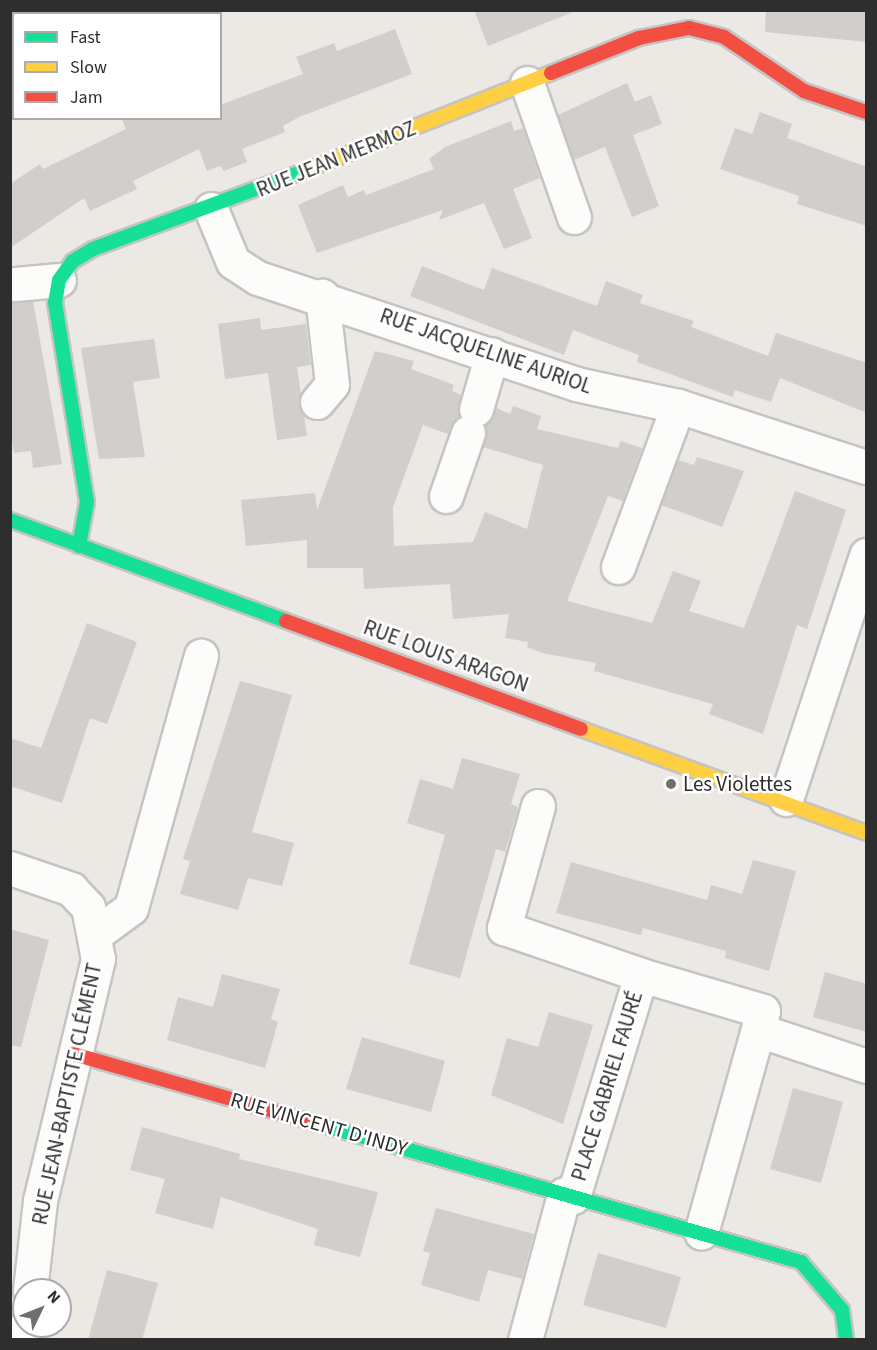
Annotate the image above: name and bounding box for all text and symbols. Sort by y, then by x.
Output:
legend [12,12,222,120]
text: Fast [70,25,101,50]
text: Slow [70,55,107,80]
text: Jam [70,85,103,110]
street label: RUE JEAN MERMOZ [253,116,419,202]
street label: RUE JACQUELINE AURIOL [377,303,595,399]
street label: RUE LOUIS ARAGON [360,614,532,698]
place label: Les Violettes [683,771,792,797]
marker: Les Violettes [664,777,678,791]
street label: RUE JEAN-BAPTISTE CLÉMENT [27,961,107,1227]
street label: PLACE GABRIEL FAURÉ [566,988,648,1184]
street label: RUE VINCENT D'INDY [228,1087,410,1161]
north arrow [12,1278,72,1338]
text: N [42,1286,65,1308]

